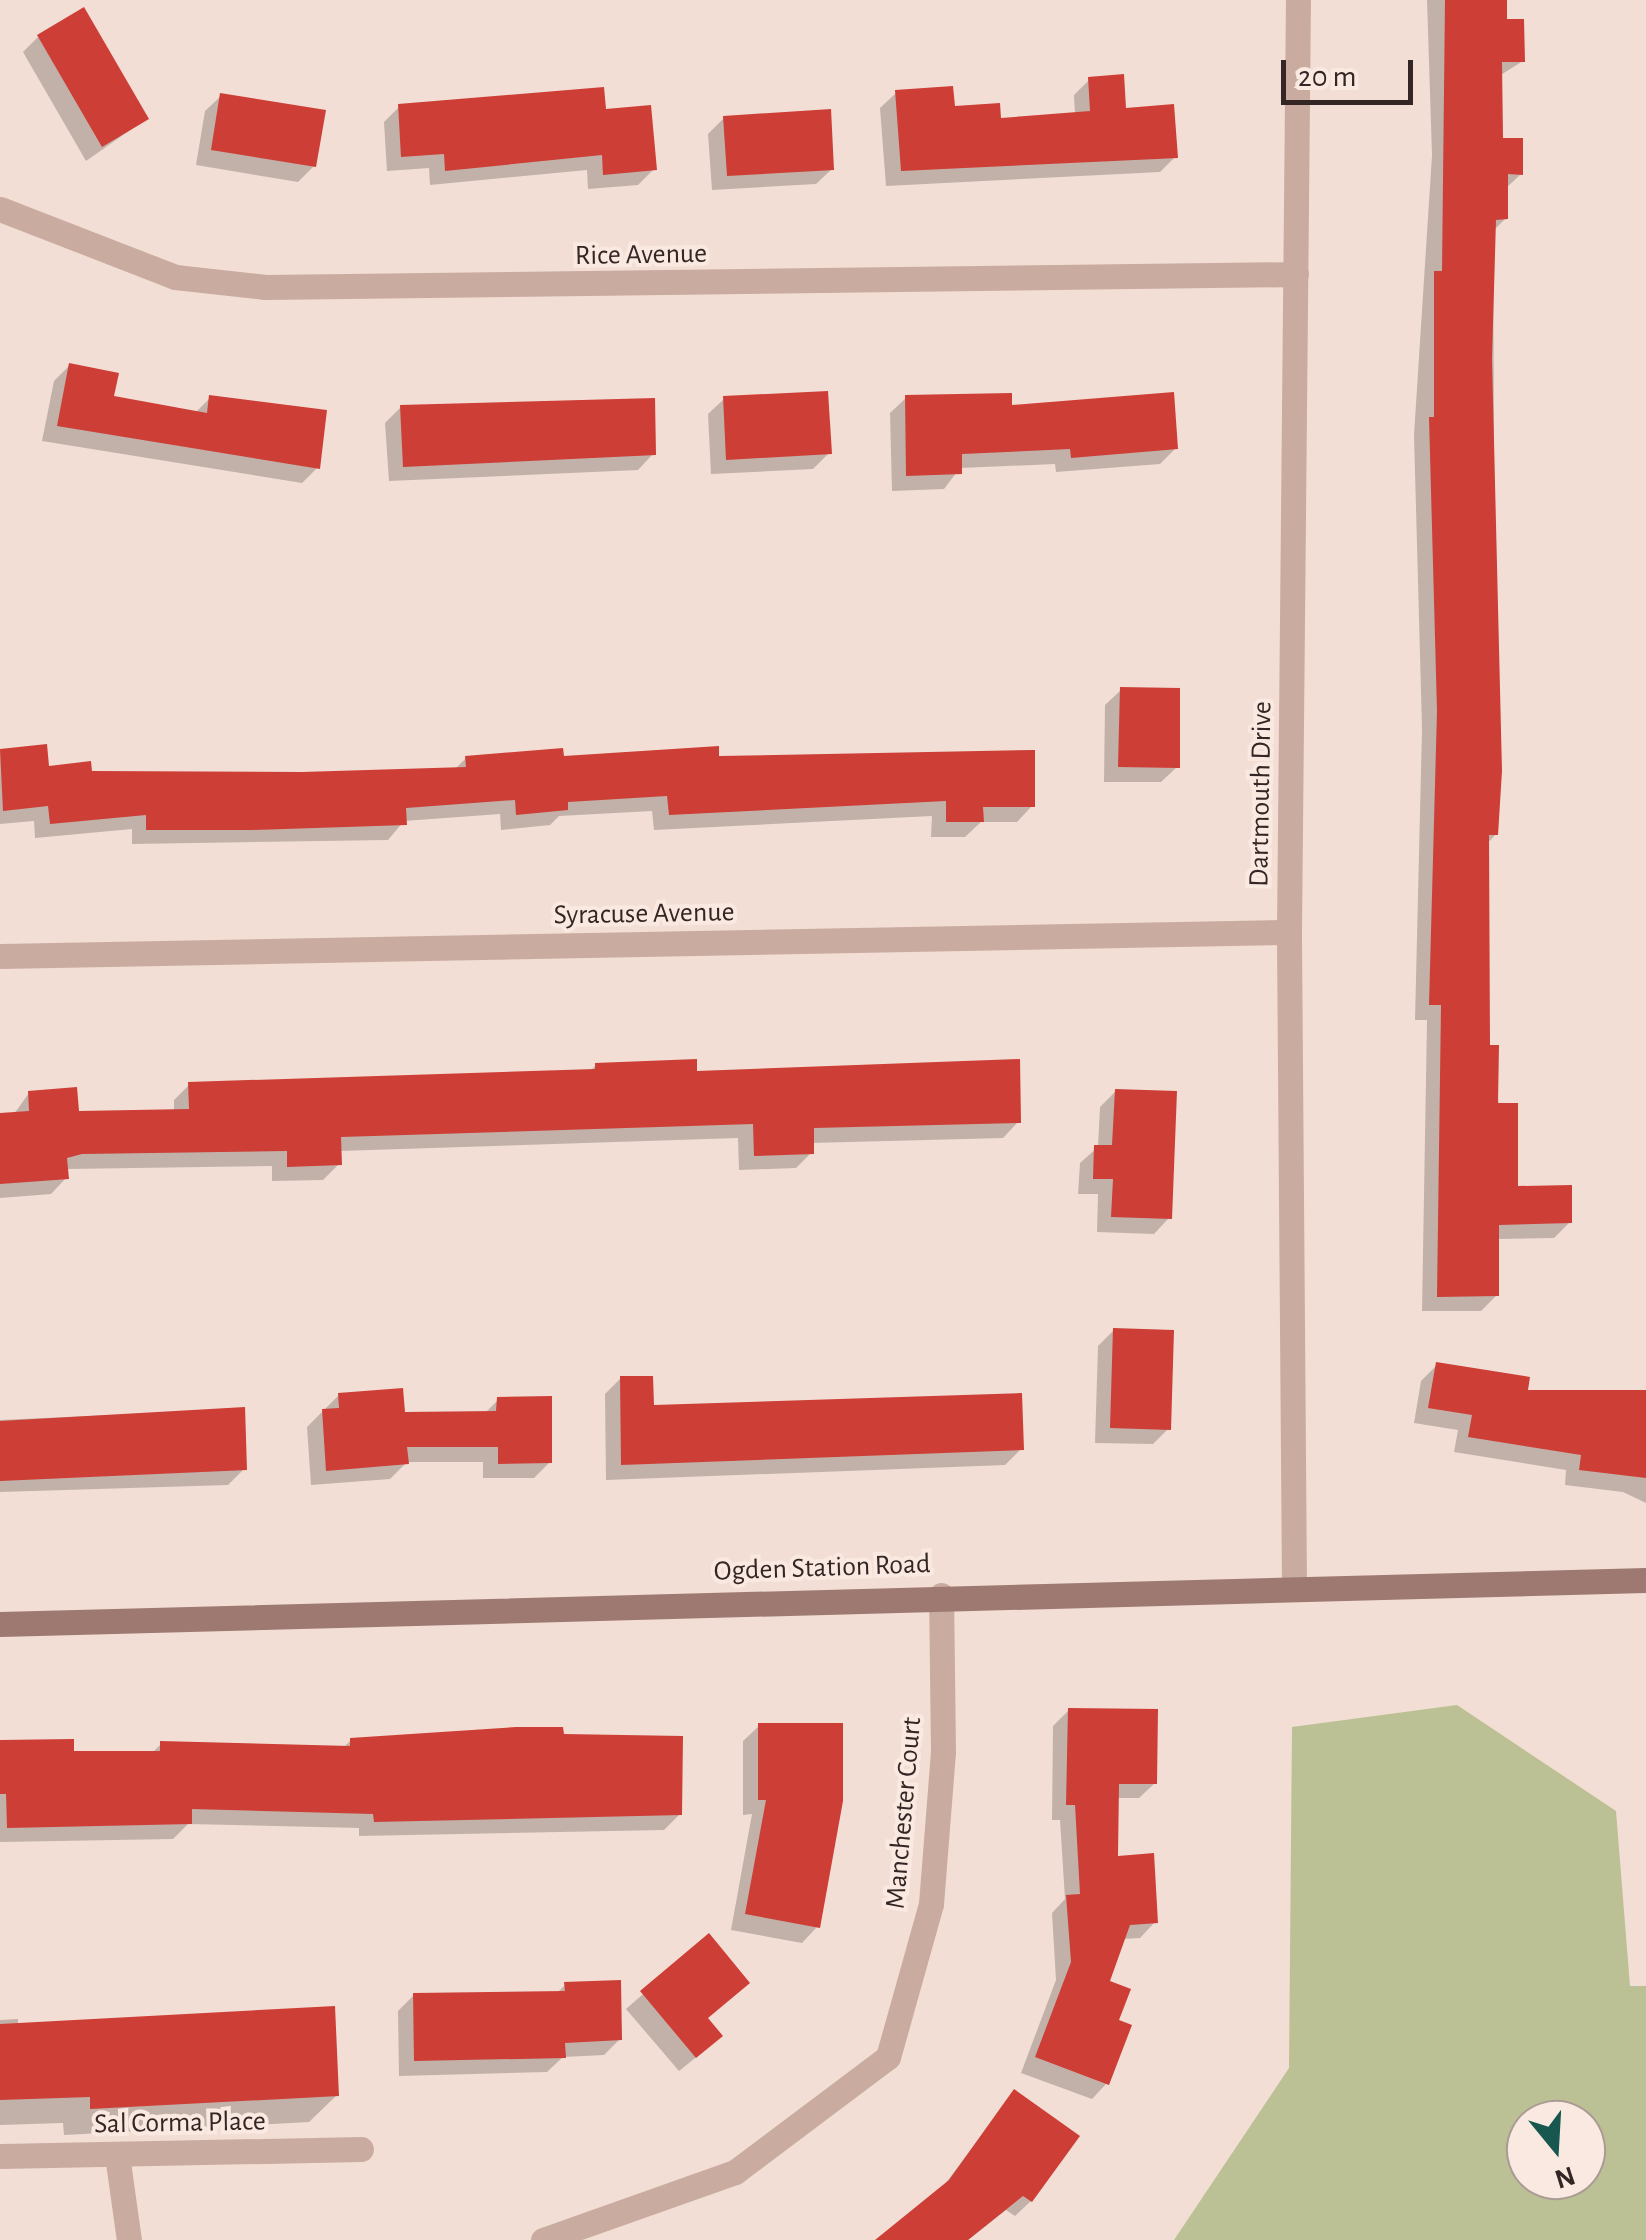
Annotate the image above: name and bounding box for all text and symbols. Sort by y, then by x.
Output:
scale bar [1286,40,1418,102]
text: 20 m [1298,62,1356,92]
street label: Rice Avenue [575,237,707,273]
street label: Dartmouth Drive [1243,701,1279,887]
street label: Syracuse Avenue [553,896,735,932]
street label: Ogden Station Road [713,1547,931,1589]
street label: Manchester Court [879,1716,929,1910]
north arrow [1506,2100,1606,2200]
street label: Sal Corma Place [94,2105,266,2141]
text: N [1551,2160,1578,2193]

